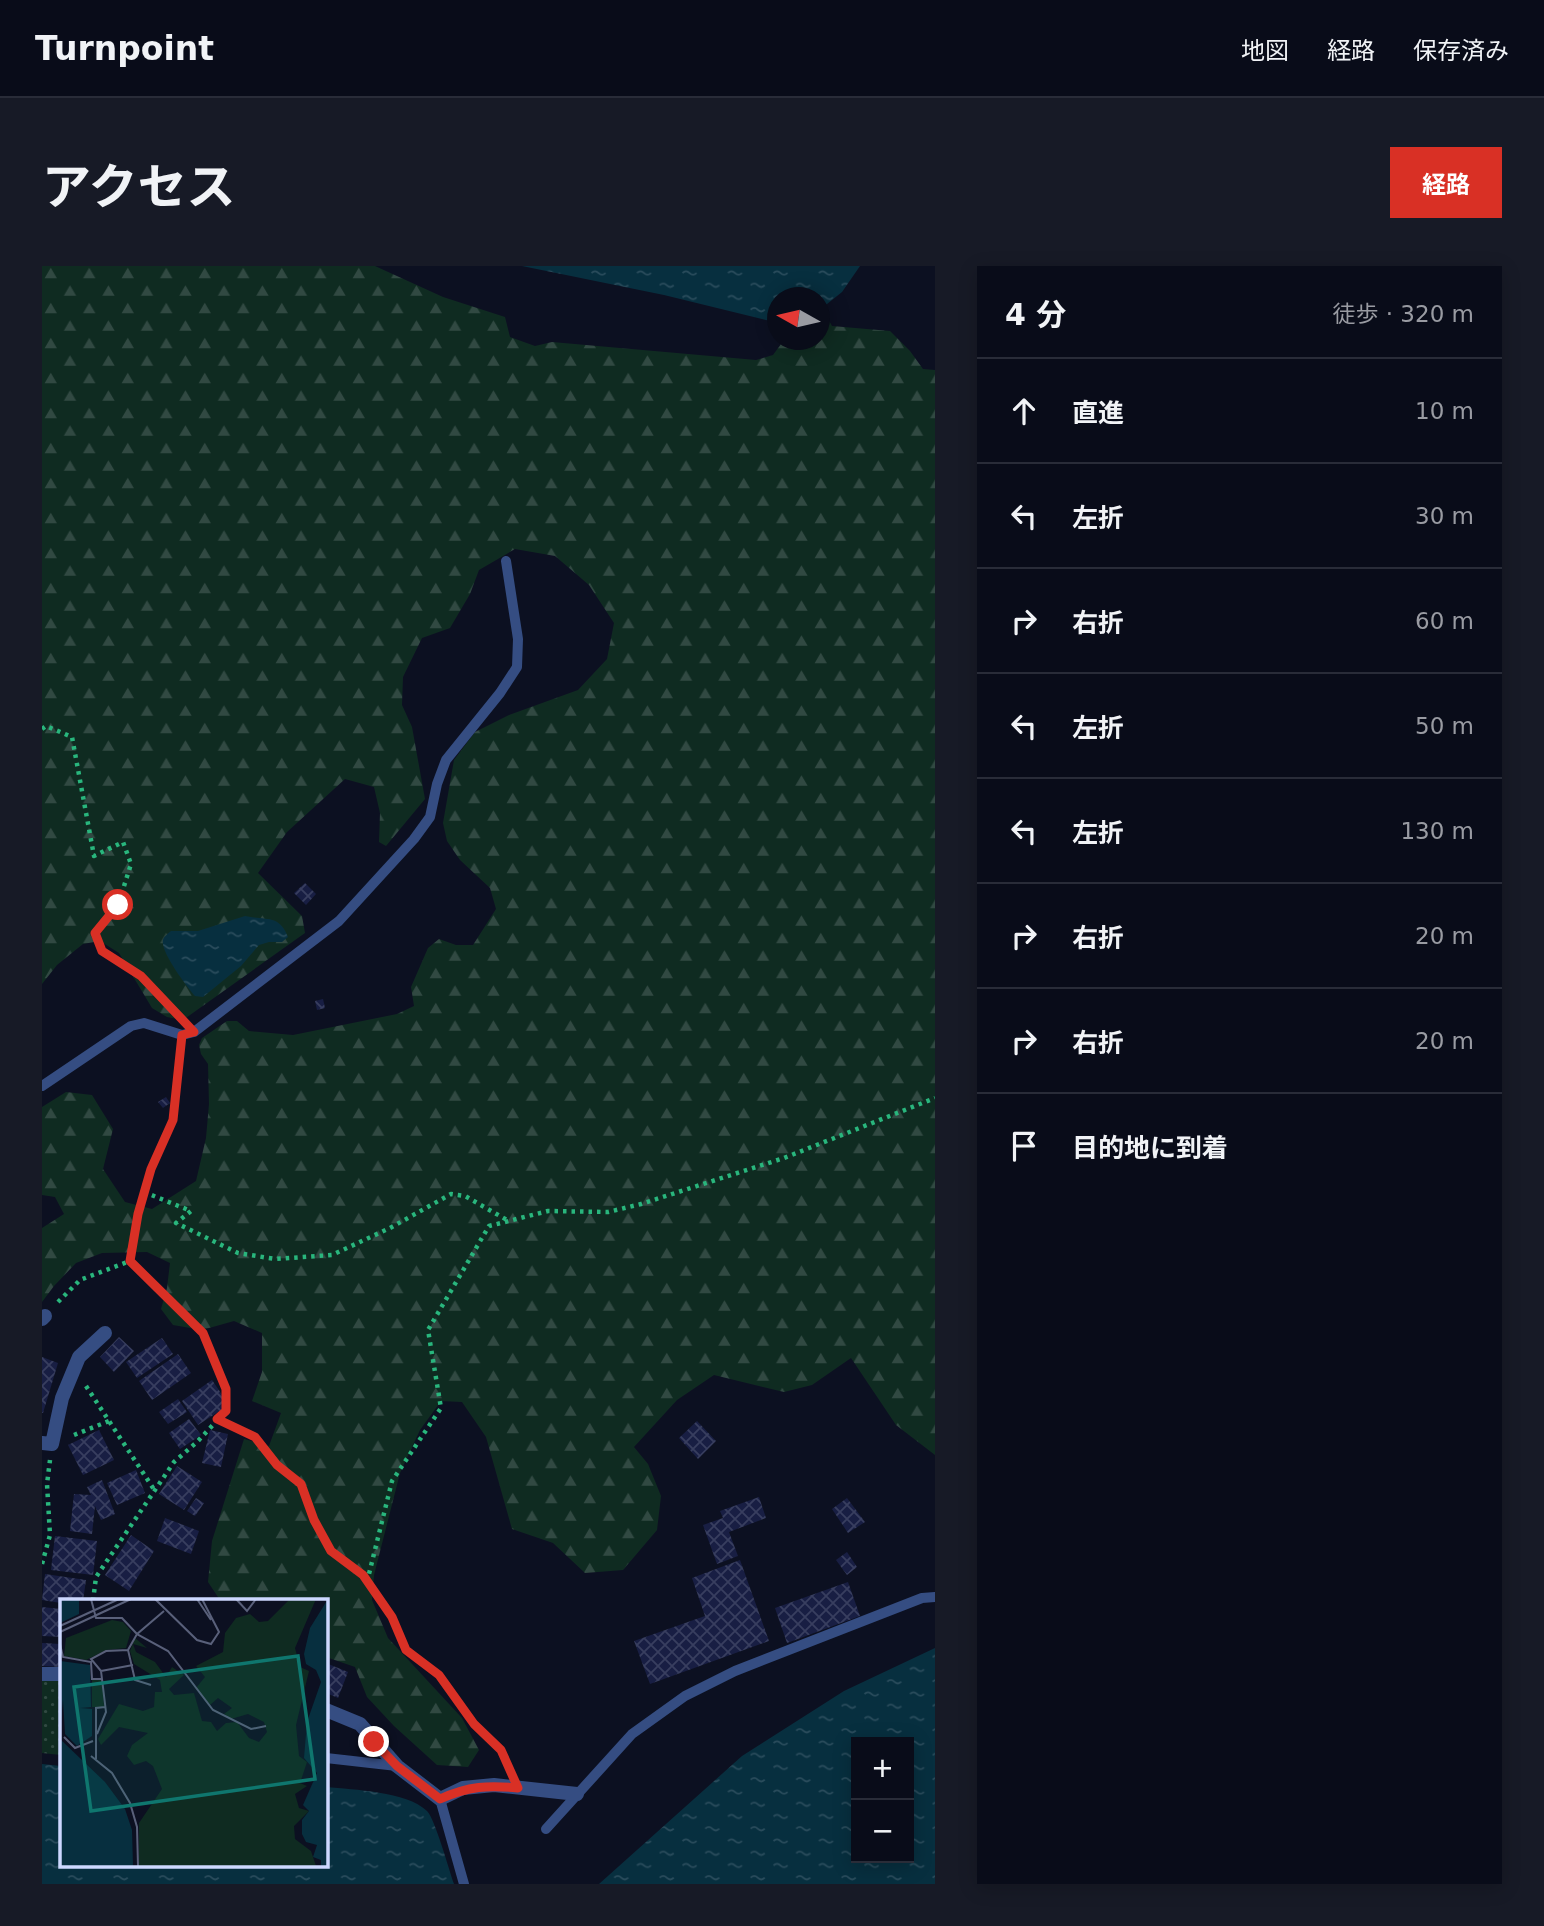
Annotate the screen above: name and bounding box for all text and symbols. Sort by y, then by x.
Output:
text: Turnpoint [35,29,214,68]
text: 地図 [1241,37,1289,65]
text: 経路 [1327,37,1375,65]
text: 保存済み [1413,37,1509,65]
button: 経路 [1390,147,1502,218]
text: アクセス [42,159,236,216]
north arrow [767,287,830,350]
text: 4 分 [1005,297,1066,332]
text: 徒歩 · 320 m [1332,301,1474,327]
icon: ahead [1005,392,1043,430]
text: 直進 [1072,398,1124,428]
text: 10 m [1415,398,1474,424]
icon: left [1005,497,1043,535]
text: 左折 [1072,503,1124,533]
text: 30 m [1415,503,1474,529]
icon: right [1005,602,1043,640]
text: 右折 [1072,608,1124,638]
text: 60 m [1415,608,1474,634]
icon: left [1005,707,1043,745]
text: 左折 [1072,713,1124,743]
text: 50 m [1415,713,1474,739]
icon: left [1005,812,1043,850]
text: 左折 [1072,818,1124,848]
text: 130 m [1400,818,1474,844]
route start [102,889,133,920]
icon: right [1005,917,1043,955]
text: 右折 [1072,923,1124,953]
text: 20 m [1415,923,1474,949]
icon: right [1005,1022,1043,1060]
text: 右折 [1072,1028,1124,1058]
text: 20 m [1415,1028,1474,1054]
icon: arrive [1005,1127,1043,1165]
text: 目的地に到着 [1072,1133,1228,1163]
inset map [60,1599,327,1867]
route end [358,1726,389,1757]
map controls [851,1737,914,1863]
button: + [851,1737,914,1800]
button: − [851,1800,914,1863]

